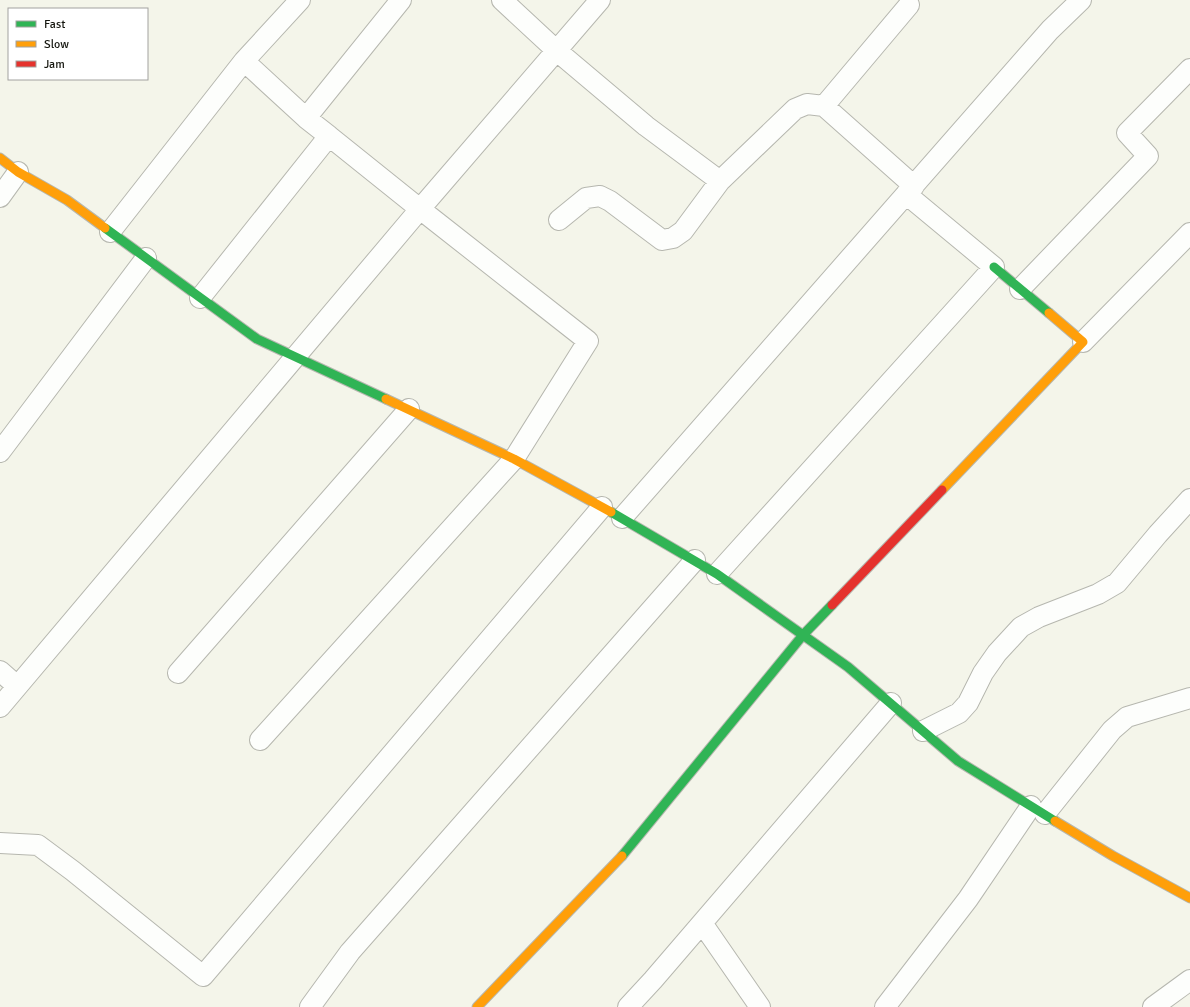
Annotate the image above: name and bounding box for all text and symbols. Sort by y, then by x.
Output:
legend [8,8,148,80]
text: Fast [44,17,65,32]
text: Slow [44,37,69,52]
text: Jam [44,57,65,72]

